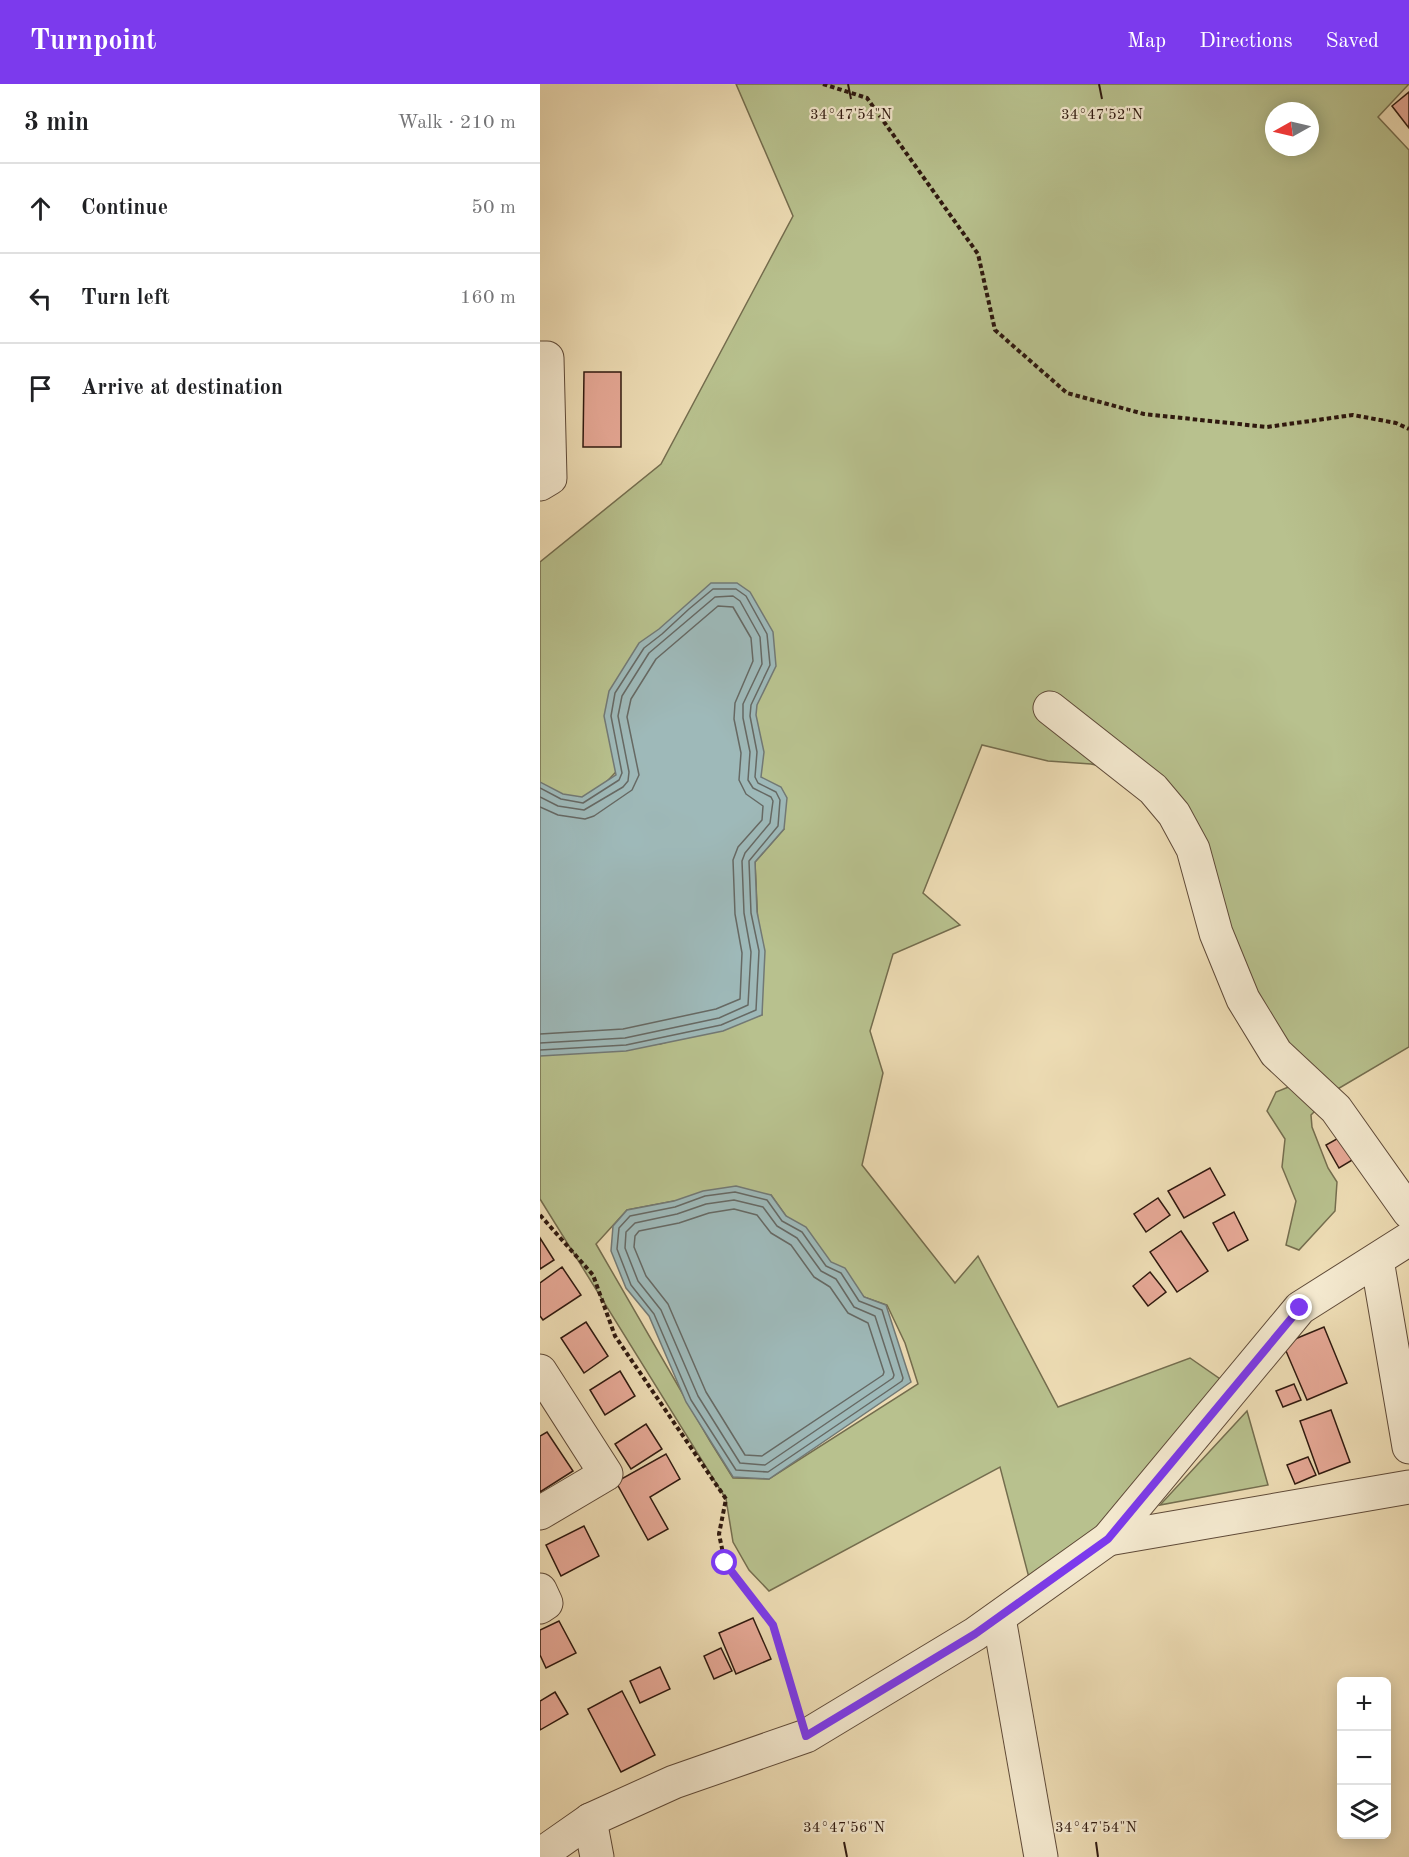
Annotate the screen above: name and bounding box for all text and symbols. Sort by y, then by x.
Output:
text: Turnpoint [30,28,157,56]
text: Map [1127,31,1166,52]
text: Directions [1199,31,1293,52]
text: Saved [1326,31,1379,52]
north arrow [1265,102,1319,156]
text: 34°47'54"N [810,108,892,123]
text: 34°47'52"N [1061,108,1143,123]
text: 3 min [24,110,89,136]
text: Walk · 210 m [397,113,516,133]
icon: ahead [24,192,57,225]
text: Continue [81,197,168,219]
text: 50 m [471,198,516,218]
icon: left [24,282,57,315]
text: Turn left [81,287,170,309]
text: 160 m [460,288,516,308]
icon: arrive [24,372,57,405]
text: Arrive at destination [81,377,283,399]
route end [1286,1294,1312,1320]
route start [711,1549,737,1575]
map controls [1337,1677,1391,1839]
button: + [1337,1677,1391,1731]
button: − [1337,1731,1391,1785]
button: layers [1337,1785,1391,1839]
text: 34°47'56"N [803,1821,885,1836]
text: 34°47'54"N [1055,1821,1137,1836]

